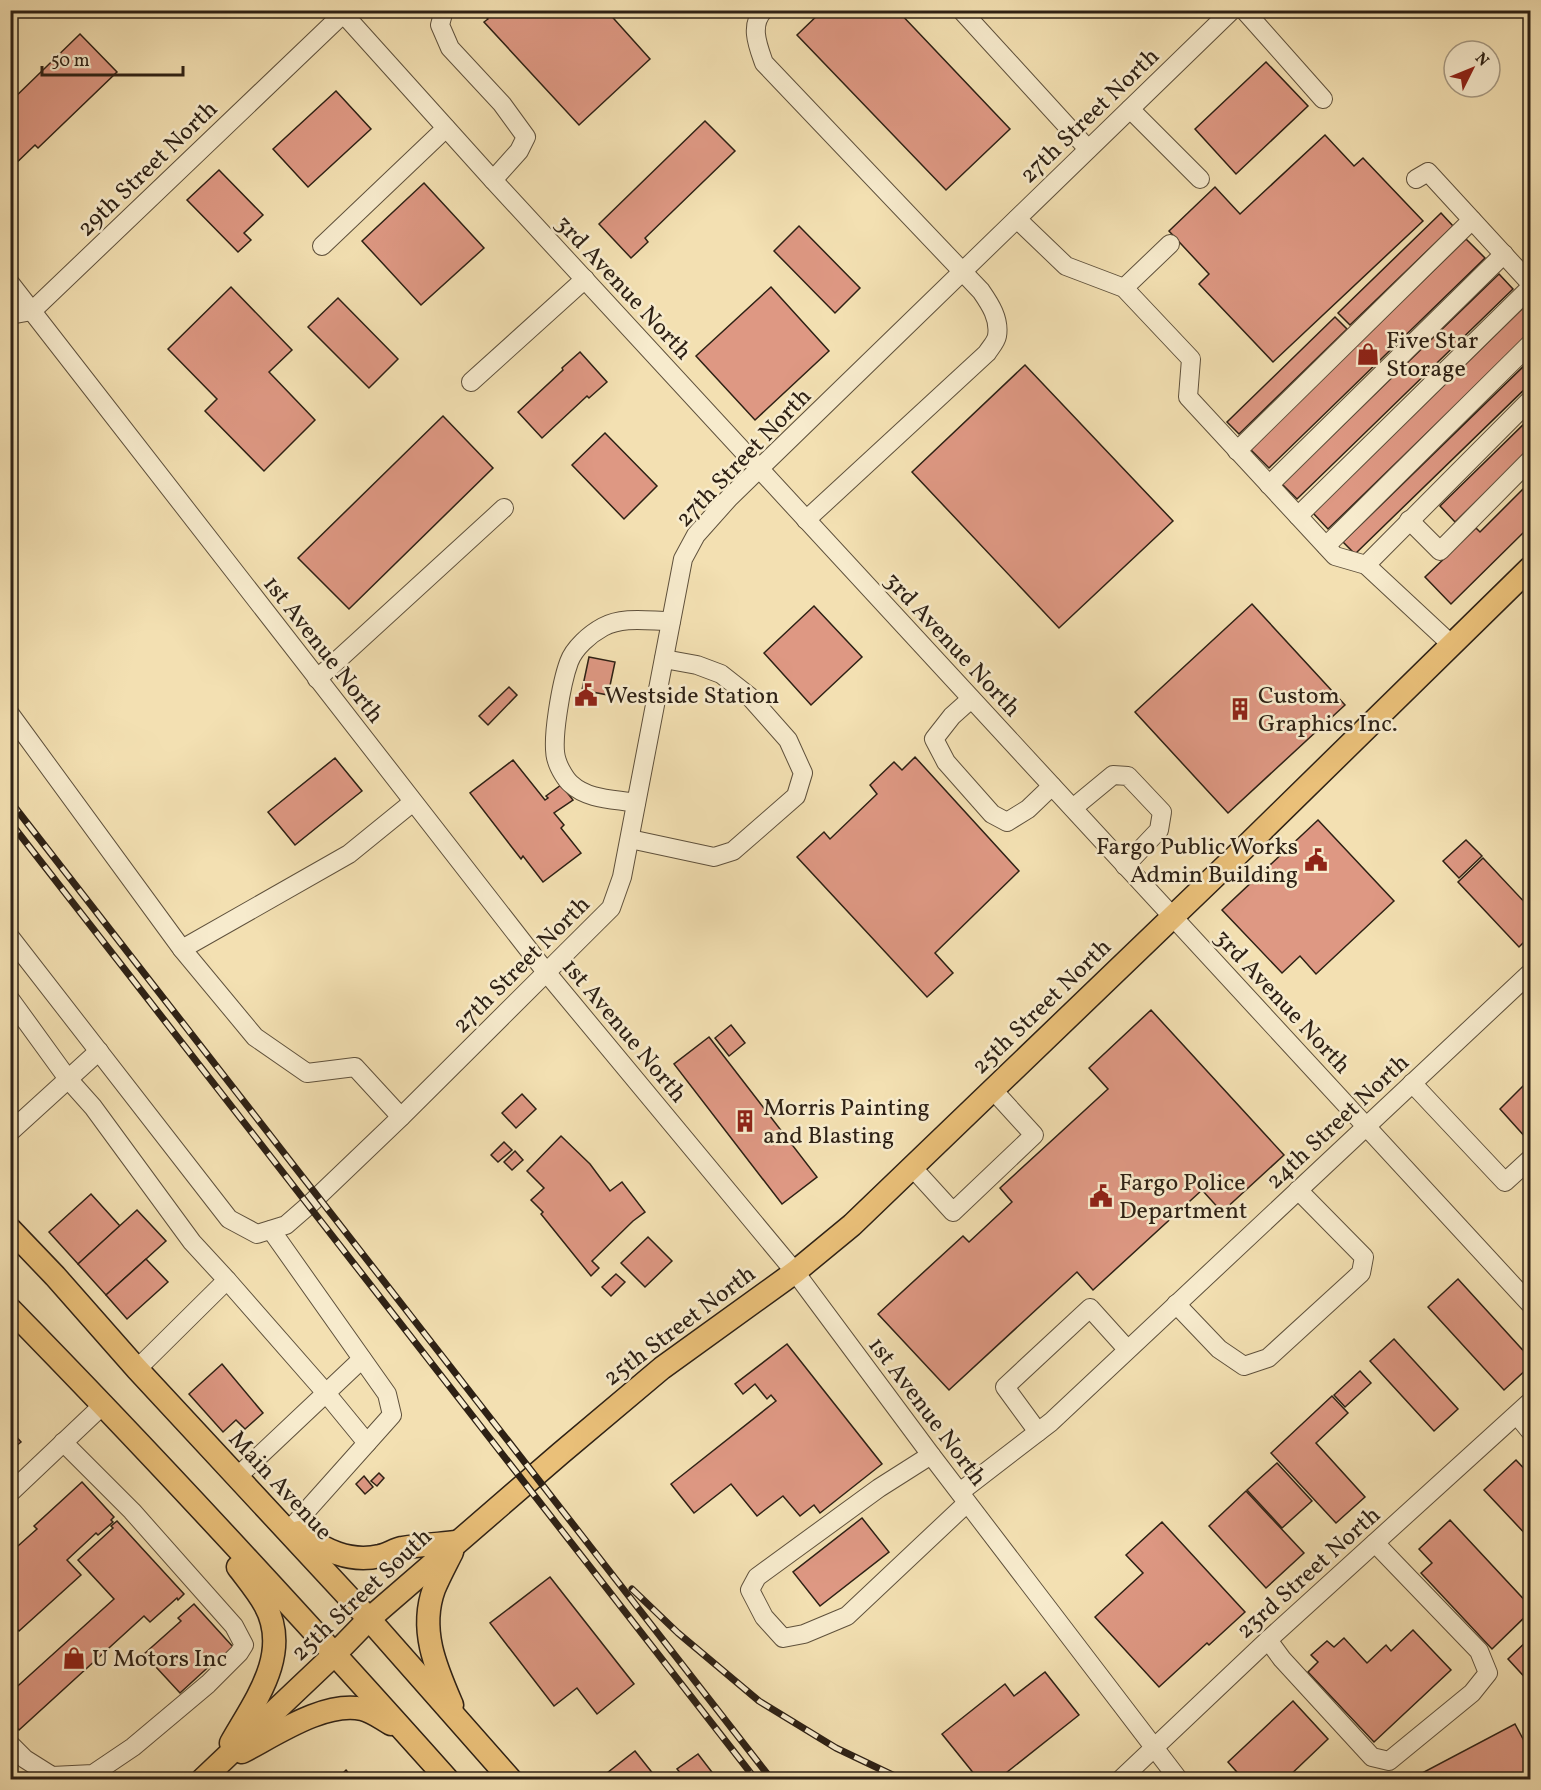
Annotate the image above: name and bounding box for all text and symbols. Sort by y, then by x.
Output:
scale bar [42,39,183,77]
north arrow [1442,39,1502,99]
street label: 27th Street North [1013,41,1168,192]
text: N [1469,48,1494,72]
text: 50 m [51,49,90,74]
street label: 29th Street North [71,93,226,245]
street label: 3rd Avenue North [546,208,699,368]
place label: Five Star Storage [1386,325,1478,387]
shop icon: Five Star Storage [1355,341,1381,367]
street label: 27th Street North [669,381,820,536]
street label: 3rd Avenue North [875,565,1028,725]
street label: 1st Avenue North [254,569,391,731]
place label: Westside Station [604,680,779,714]
place label: Custom Graphics Inc. [1258,680,1398,742]
public building icon: Westside Station [573,682,599,708]
building icon: Custom Graphics Inc. [1227,696,1253,722]
place label: Fargo Public Works Admin Building [1096,831,1298,893]
public building icon: Fargo Public Works Admin Building [1303,847,1329,873]
street label: 27th Street North [446,889,599,1042]
street label: 3rd Avenue North [1205,922,1358,1082]
street label: 25th Street North [965,932,1120,1083]
street label: 1st Avenue North [553,952,694,1111]
street label: 24th Street North [1259,1047,1418,1198]
place label: Morris Painting and Blasting [763,1092,930,1154]
building icon: Morris Painting and Blasting [732,1108,758,1134]
place label: Fargo Police Department [1119,1167,1247,1229]
public building icon: Fargo Police Department [1088,1183,1114,1209]
street label: 25th Street North [597,1258,764,1395]
street label: 1st Avenue North [859,1330,994,1494]
street label: Main Avenue [220,1424,339,1549]
street label: 23rd Street North [1230,1499,1389,1648]
street label: 25th Street South [284,1521,440,1670]
place label: U Motors Inc [92,1643,227,1677]
shop icon: U Motors Inc [61,1645,87,1671]

